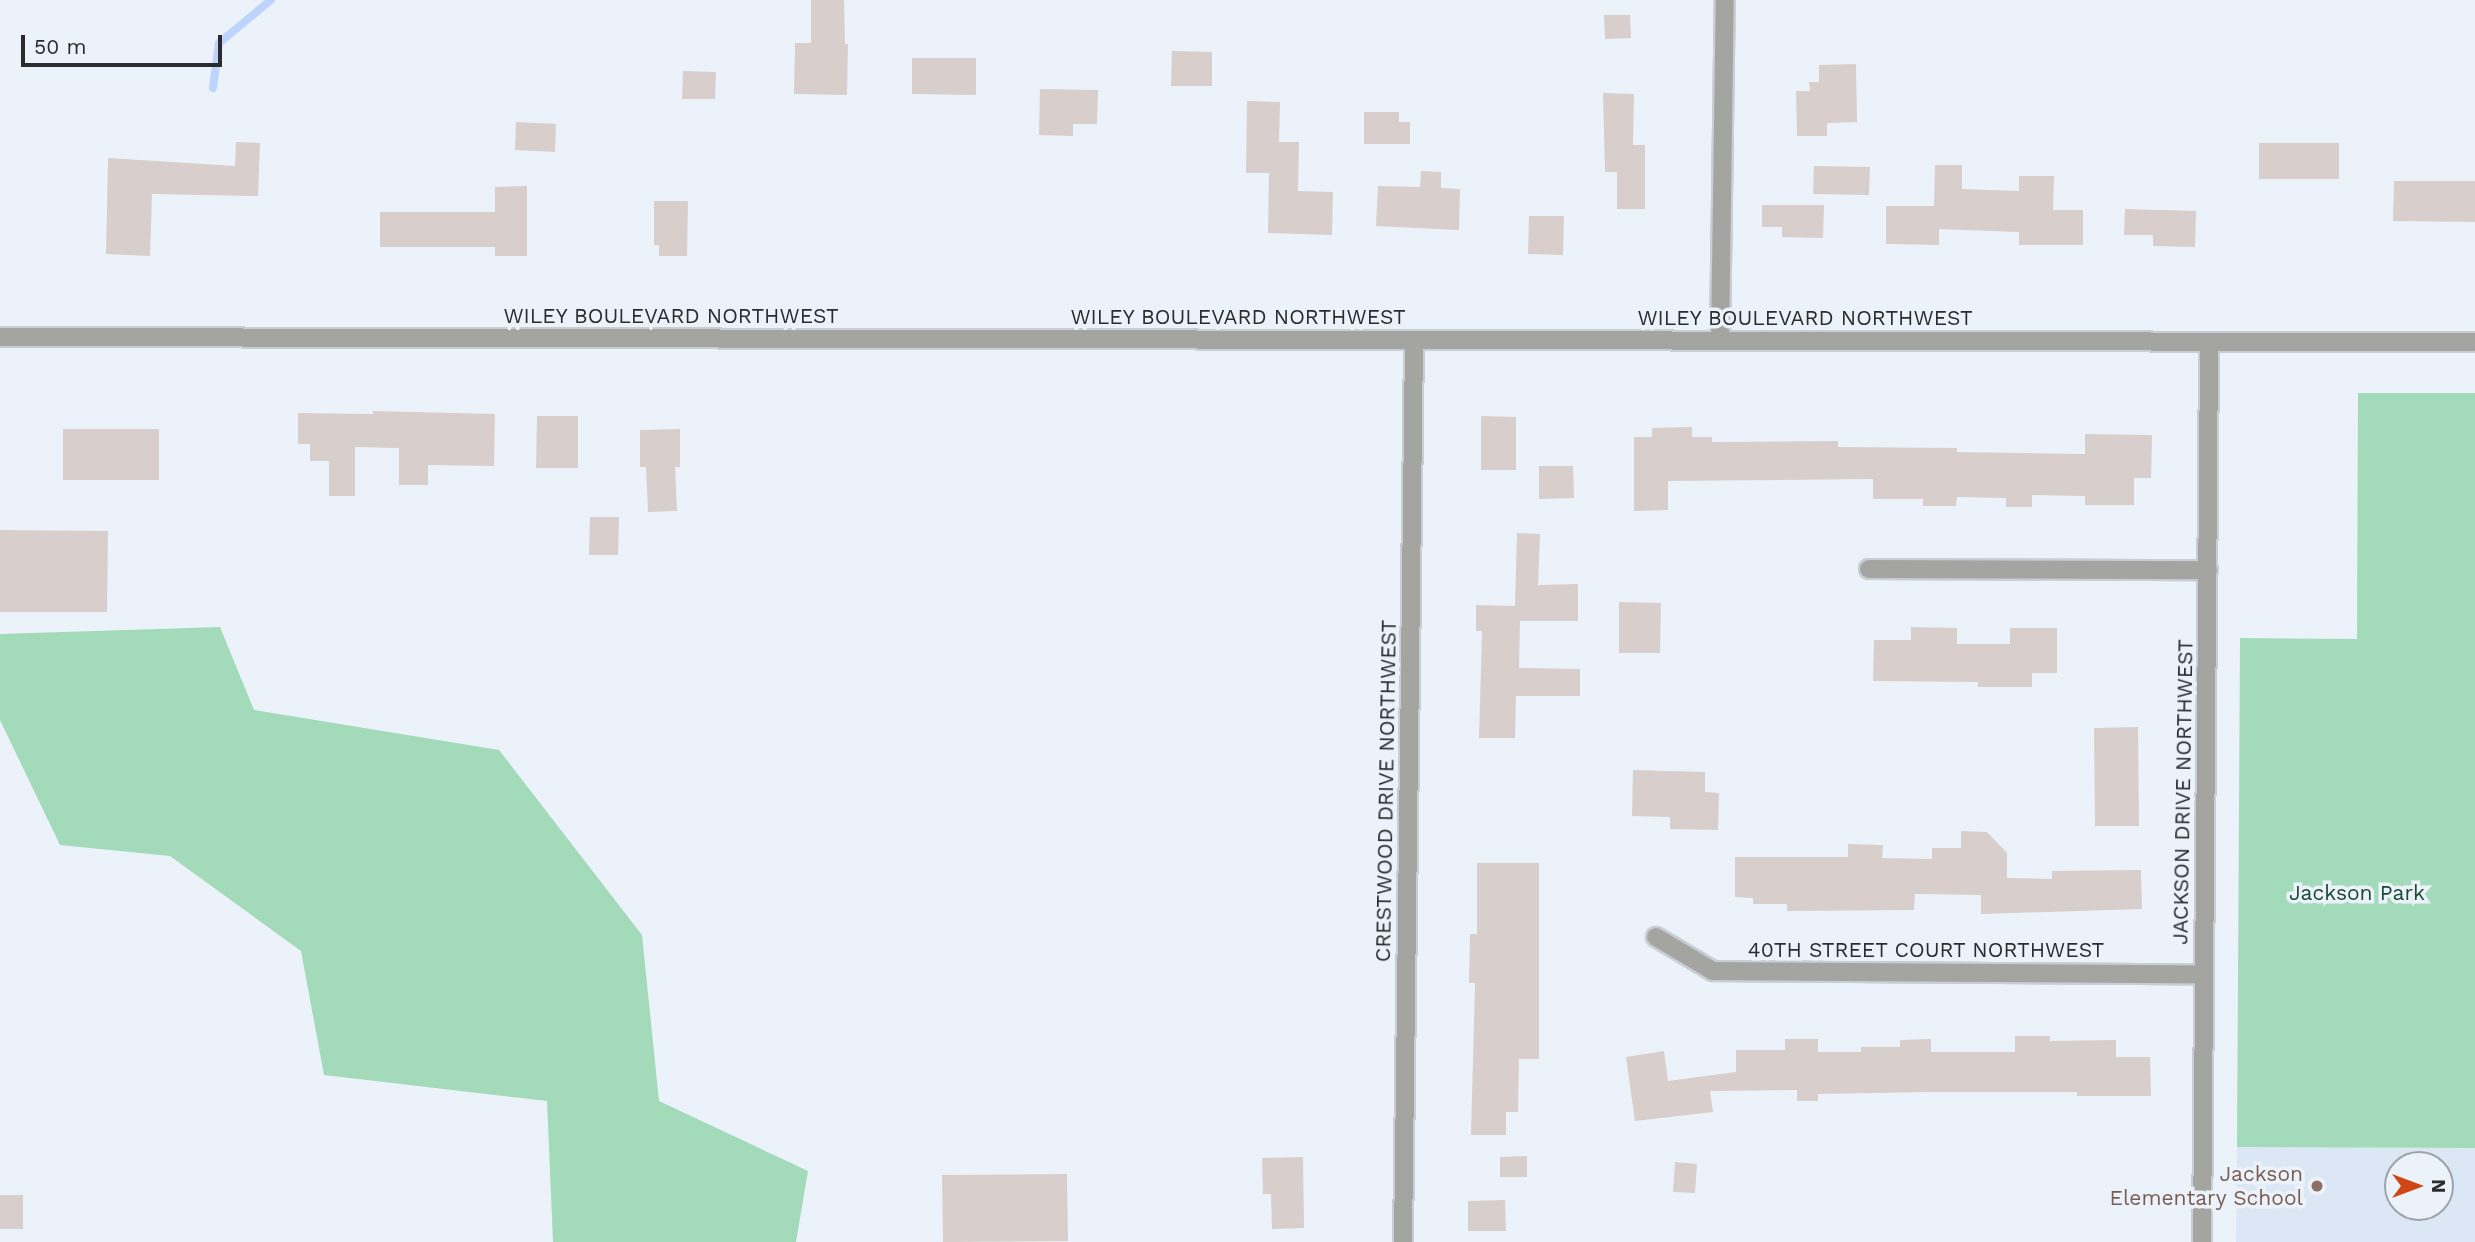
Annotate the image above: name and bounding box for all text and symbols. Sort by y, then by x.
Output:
scale bar [24,21,226,65]
text: 50 m [34,34,86,59]
street label: WILEY BOULEVARD NORTHWEST [503,303,839,329]
street label: WILEY BOULEVARD NORTHWEST [1070,304,1406,330]
street label: WILEY BOULEVARD NORTHWEST [1637,305,1973,331]
street label: CRESTWOOD DRIVE NORTHWEST [1370,620,1402,962]
street label: JACKSON DRIVE NORTHWEST [2168,639,2198,945]
park label: Jackson Park [2289,880,2425,906]
street label: 40TH STREET COURT NORTHWEST [1747,937,2105,963]
north arrow [2384,1151,2454,1221]
place label: Jackson Elementary School [2109,1161,2303,1211]
marker: Jackson Elementary School [2309,1178,2325,1194]
text: N [2427,1179,2450,1193]

